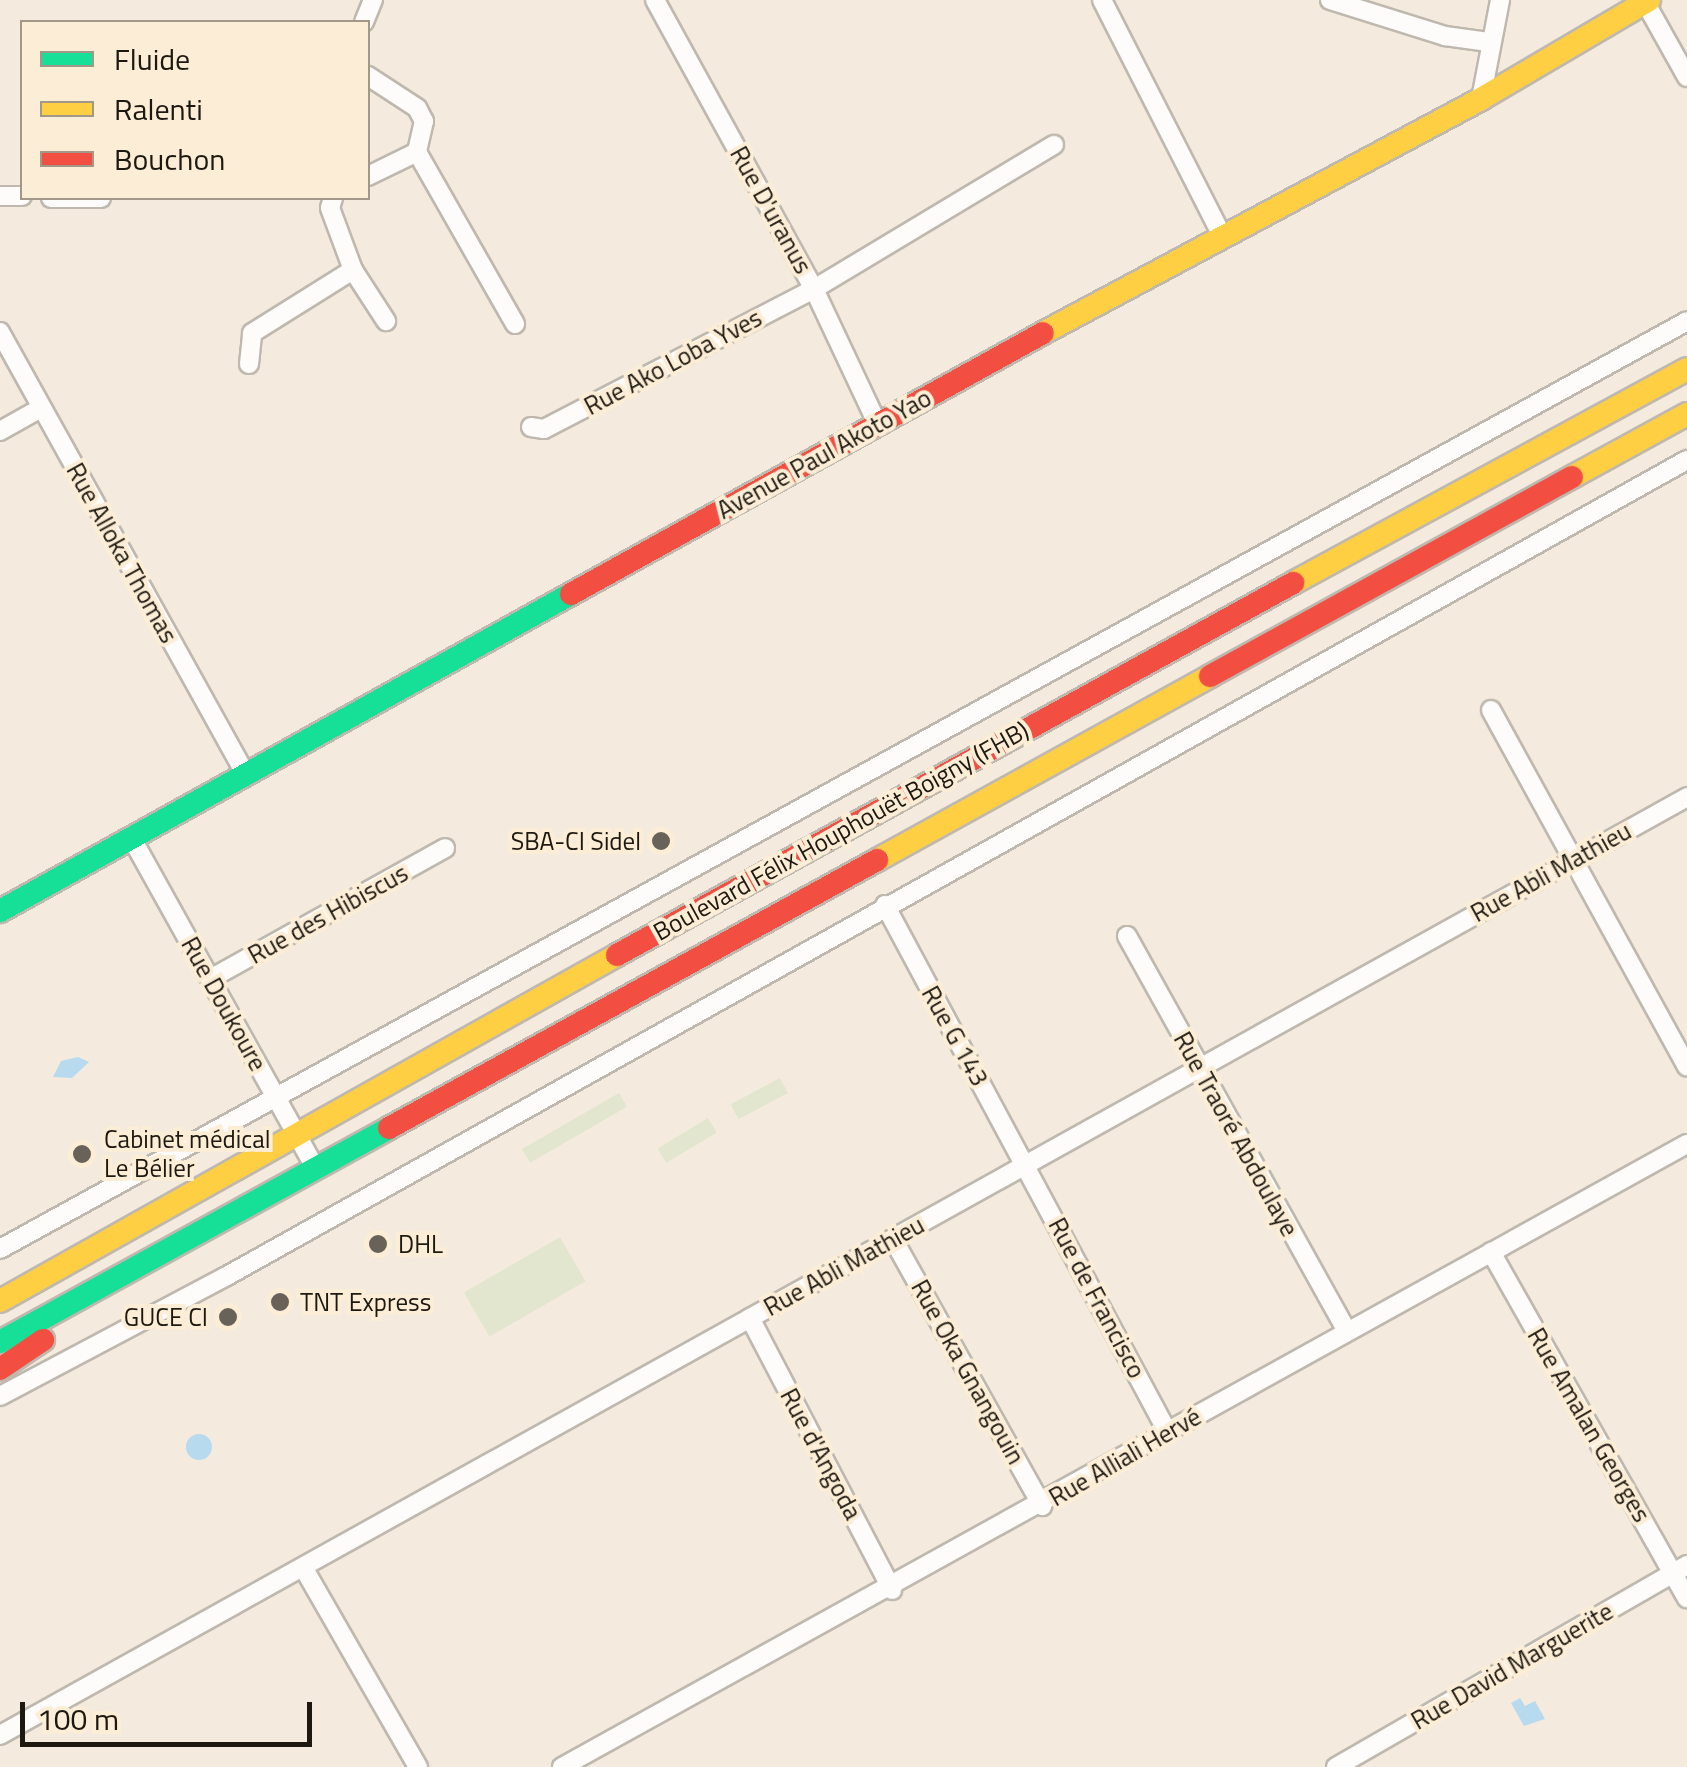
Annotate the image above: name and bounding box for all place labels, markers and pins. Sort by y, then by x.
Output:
place label: SBA-CI Sidel [511,826,641,856]
marker: SBA-CI Sidel [650,830,672,852]
place label: Cabinet médical Le Bélier [104,1125,270,1184]
marker: Cabinet médical Le Bélier [69,1141,95,1167]
place label: DHL [398,1229,443,1259]
marker: DHL [367,1233,389,1255]
place label: TNT Express [300,1287,431,1317]
marker: TNT Express [269,1291,291,1313]
place label: GUCE CI [124,1302,208,1332]
marker: GUCE CI [217,1306,239,1328]

